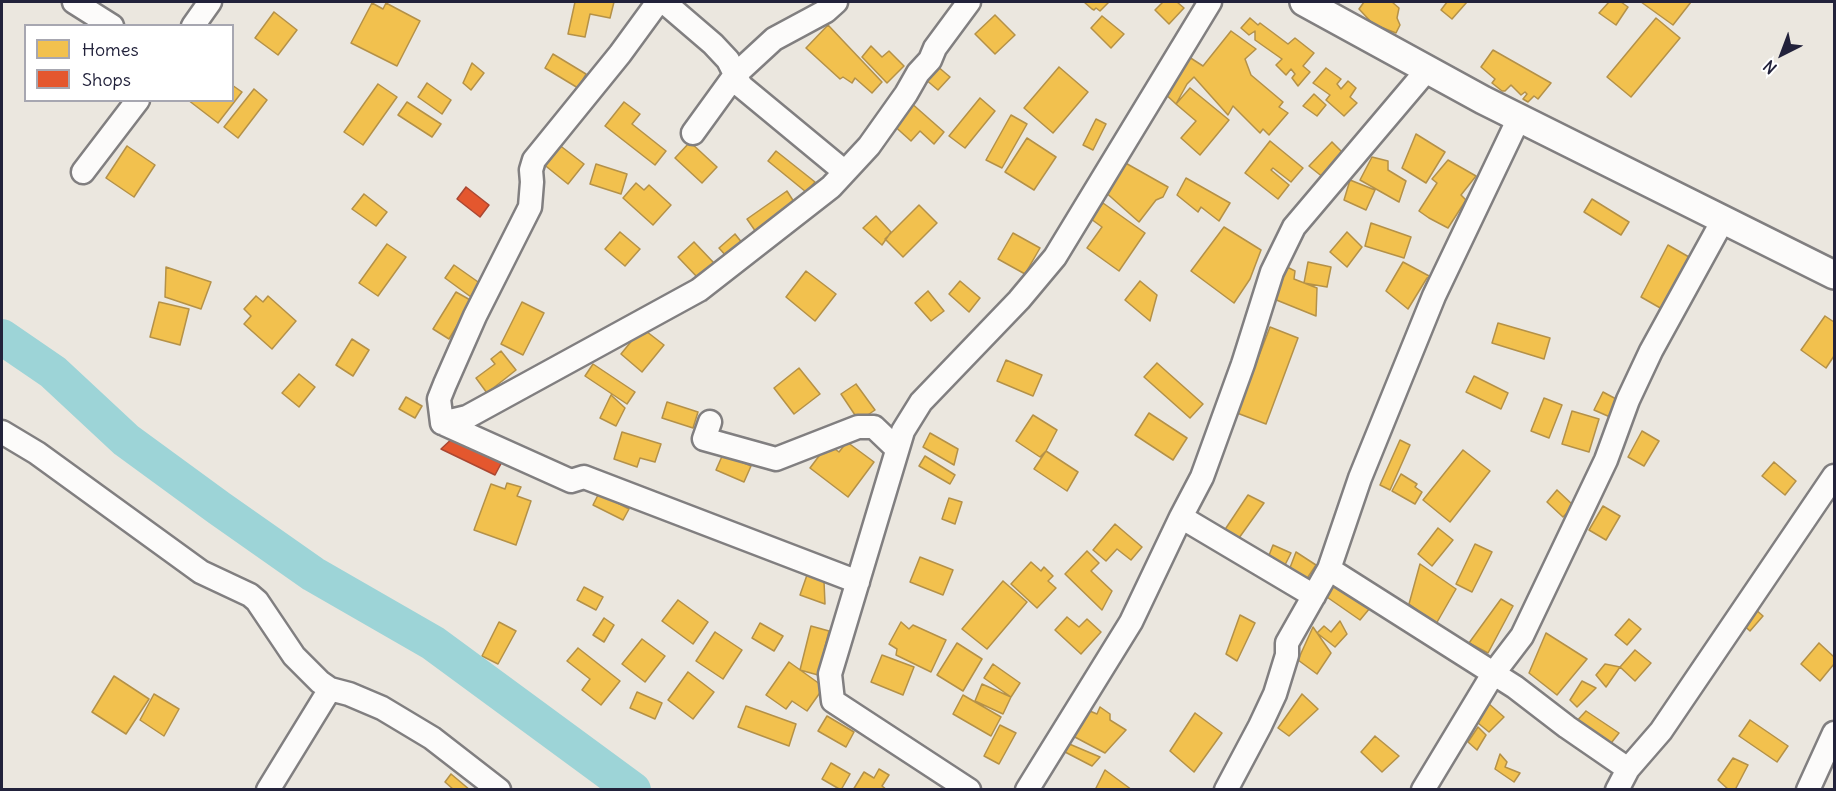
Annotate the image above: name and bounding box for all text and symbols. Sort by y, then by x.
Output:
legend [24,24,234,102]
north arrow [1752,24,1812,84]
text: Homes [82,38,139,61]
text: N [1759,56,1781,79]
text: Shops [82,68,131,91]

